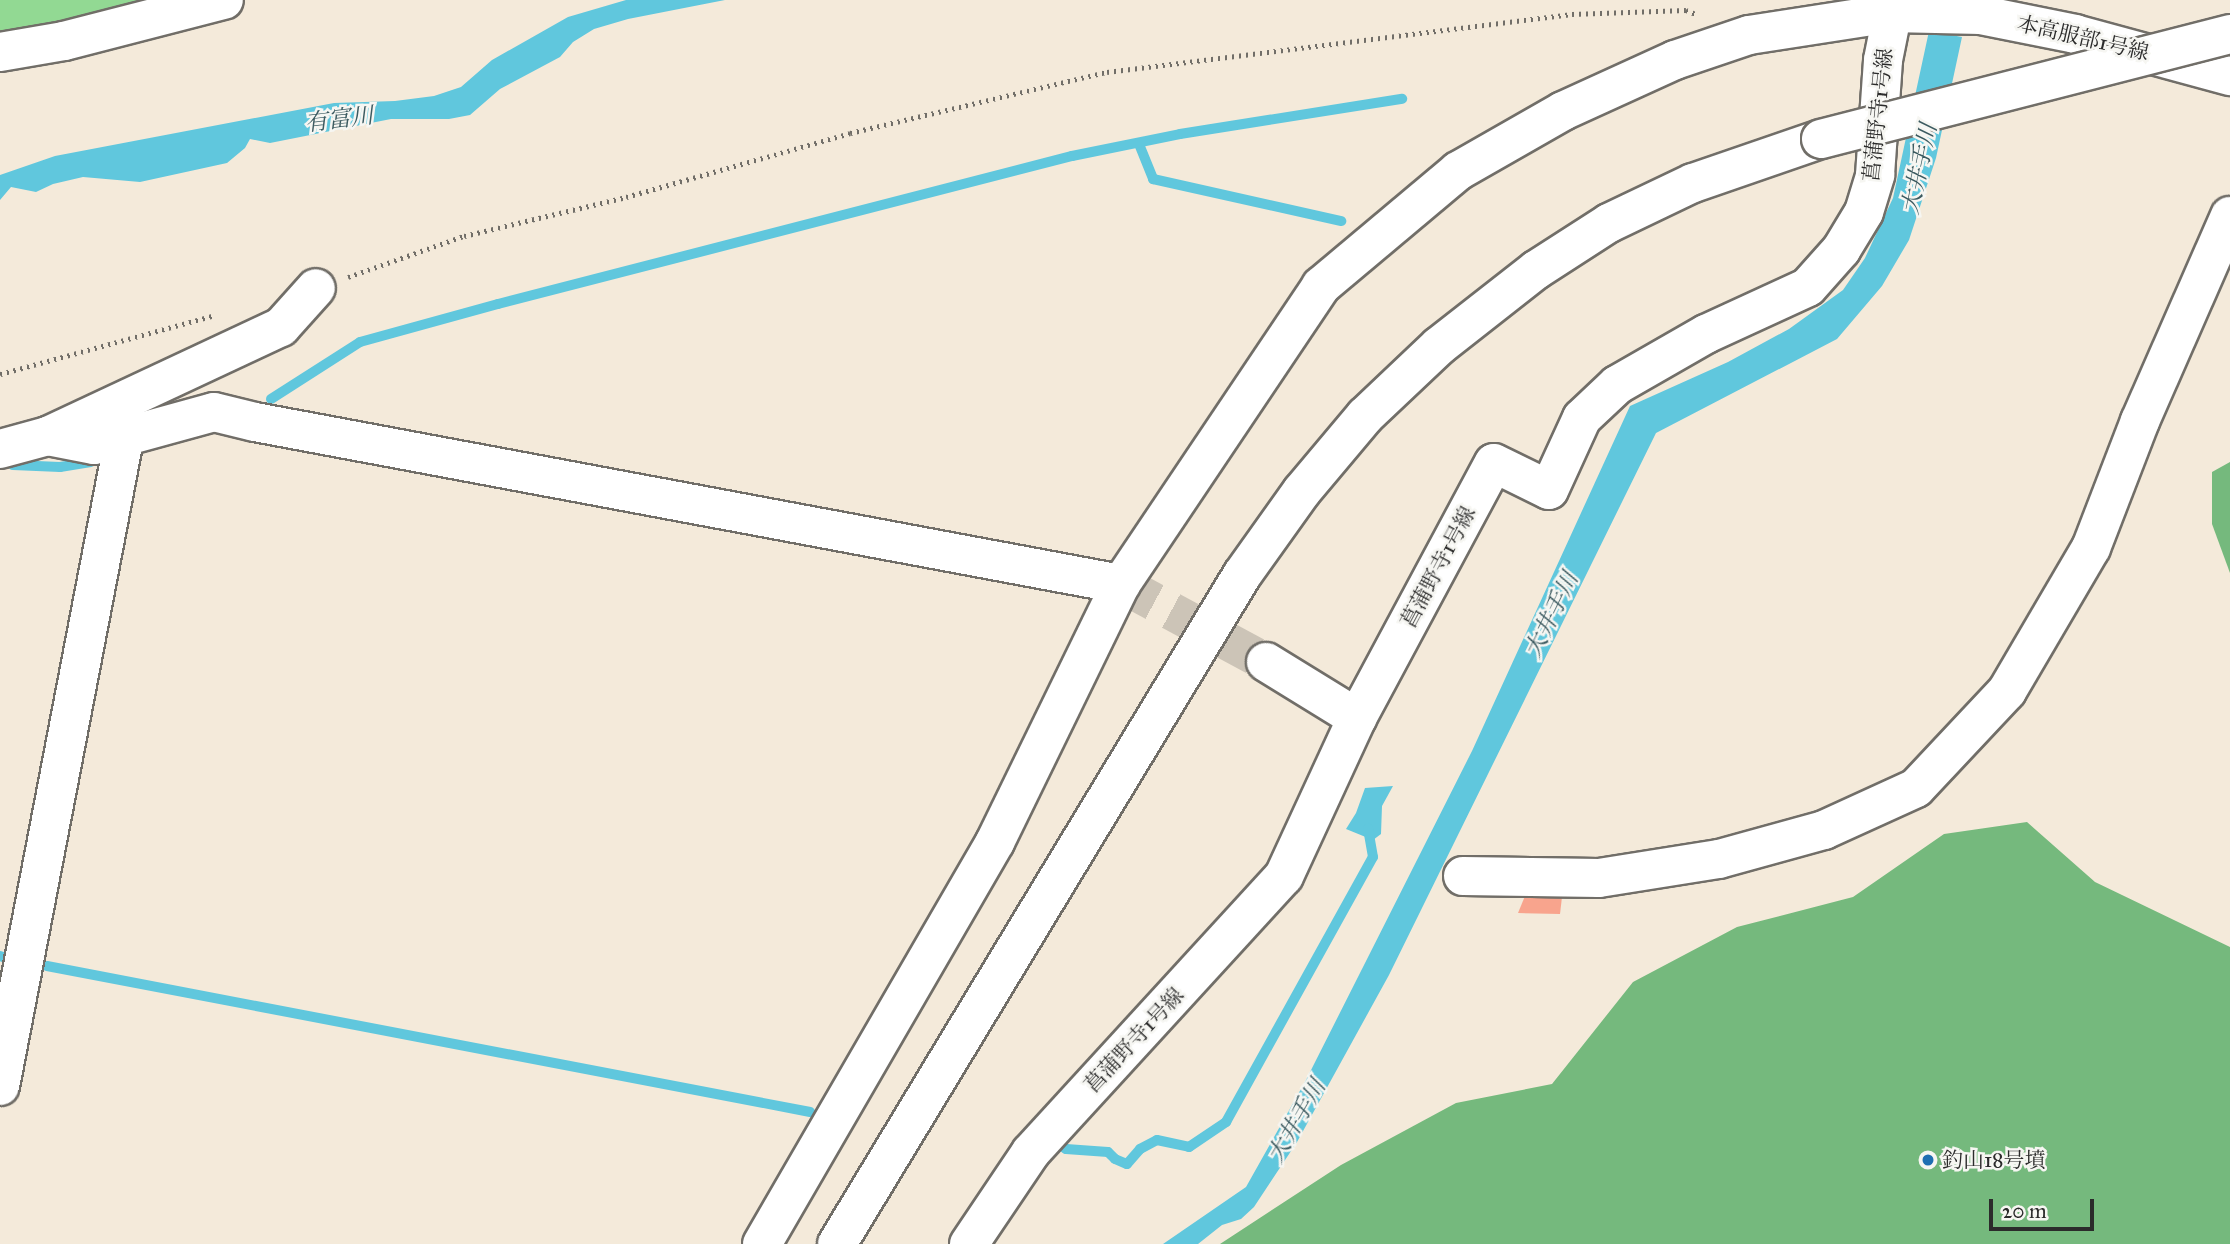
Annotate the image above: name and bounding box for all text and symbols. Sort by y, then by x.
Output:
street label: 本高服部1号線 [2015,11,2151,65]
street label: 菖蒲野寺1号線 [1858,47,1898,183]
water label: 有富川 [303,101,375,137]
water label: 大井手川 [1896,121,1942,217]
street label: 菖蒲野寺1号線 [1395,502,1481,632]
water label: 大井手川 [1518,568,1584,662]
street label: 菖蒲野寺1号線 [1079,982,1189,1098]
water label: 大井手川 [1261,1074,1331,1168]
place label: 釣山18号墳 [1942,1147,2045,1173]
marker: 釣山18号墳 [1920,1152,1936,1168]
scale bar [1992,1184,2097,1228]
text: 20 m [2002,1198,2047,1224]

